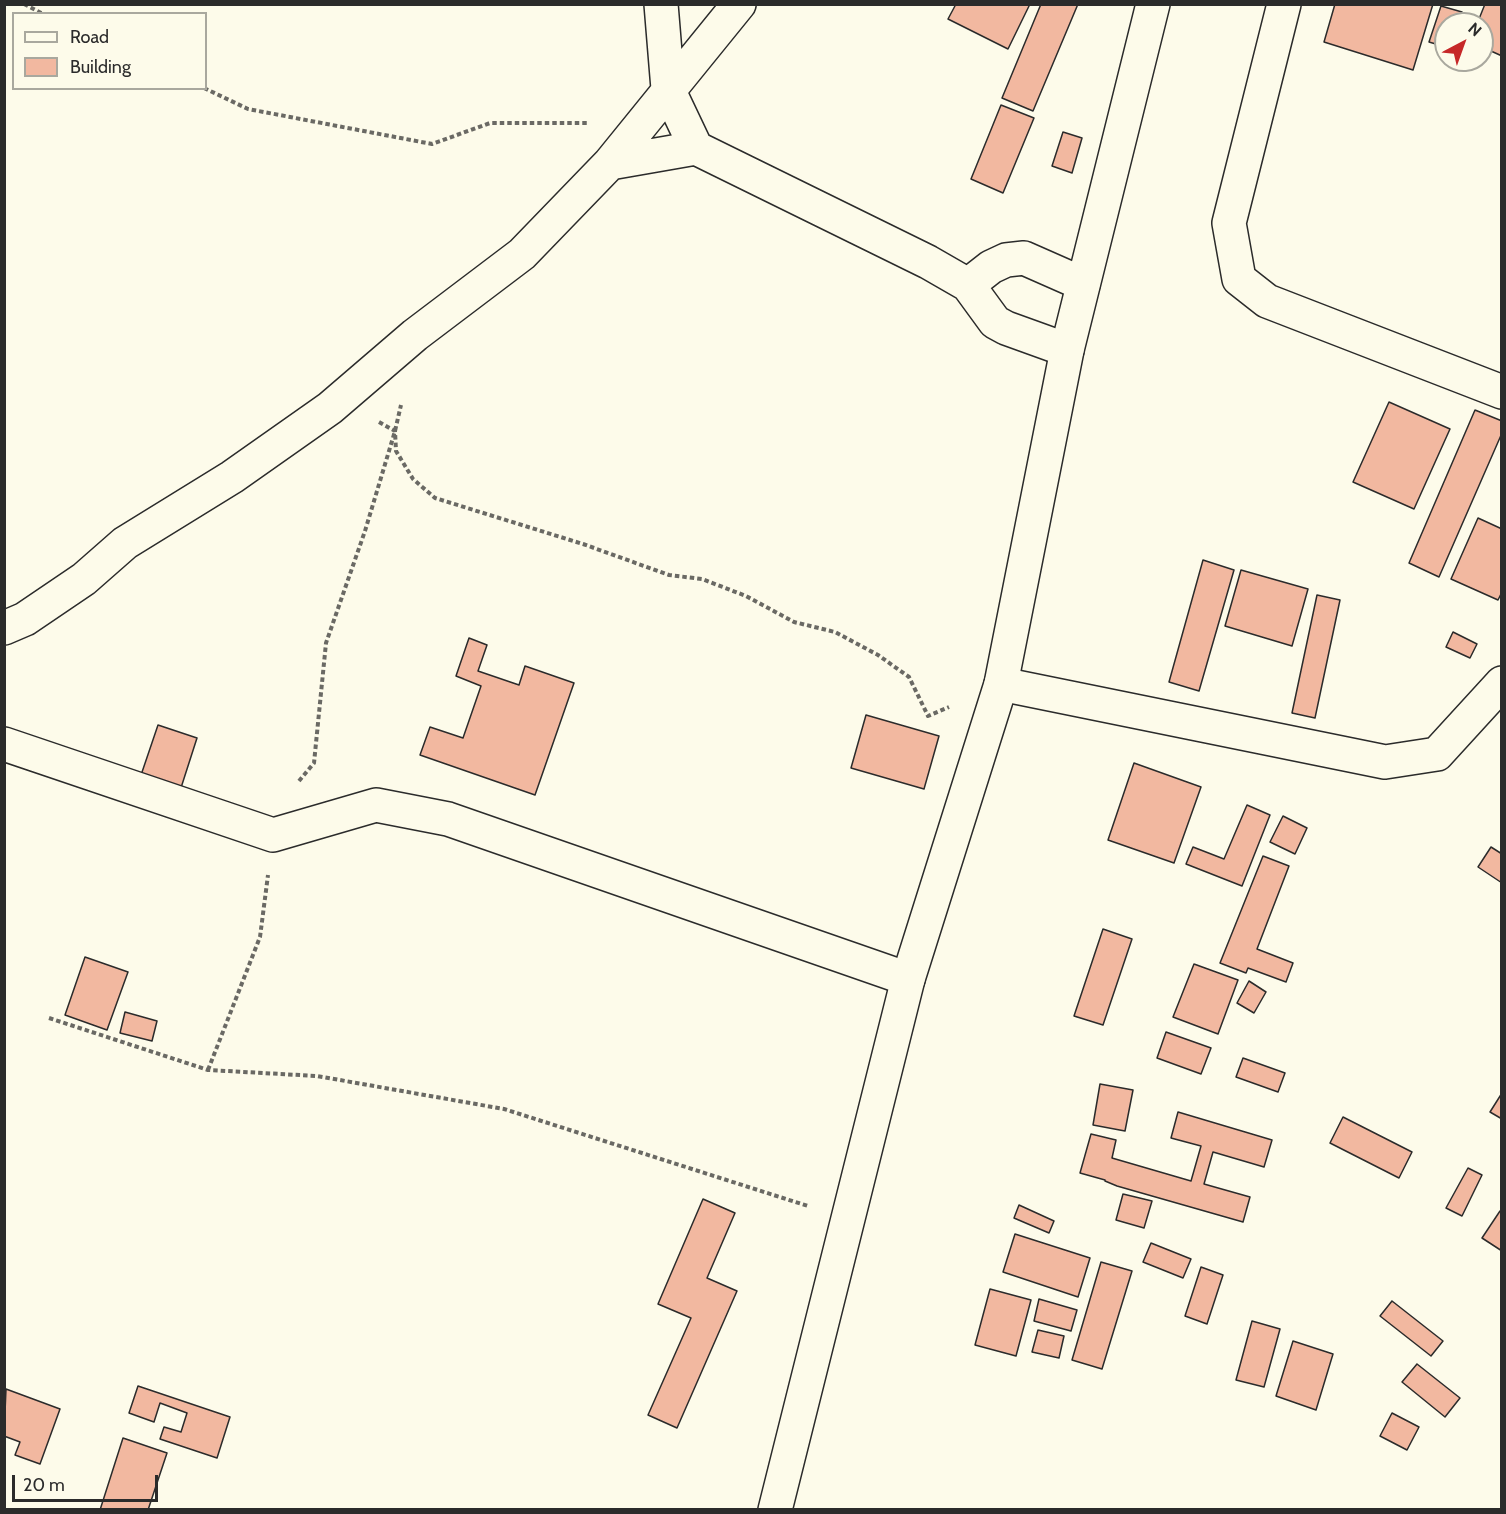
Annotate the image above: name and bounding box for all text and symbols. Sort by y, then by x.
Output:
legend [12,12,207,90]
north arrow [1434,12,1494,72]
text: N [1464,19,1485,40]
text: Road [70,26,109,48]
text: Building [70,56,131,78]
scale bar [15,1463,160,1501]
text: 20 m [23,1474,65,1496]

